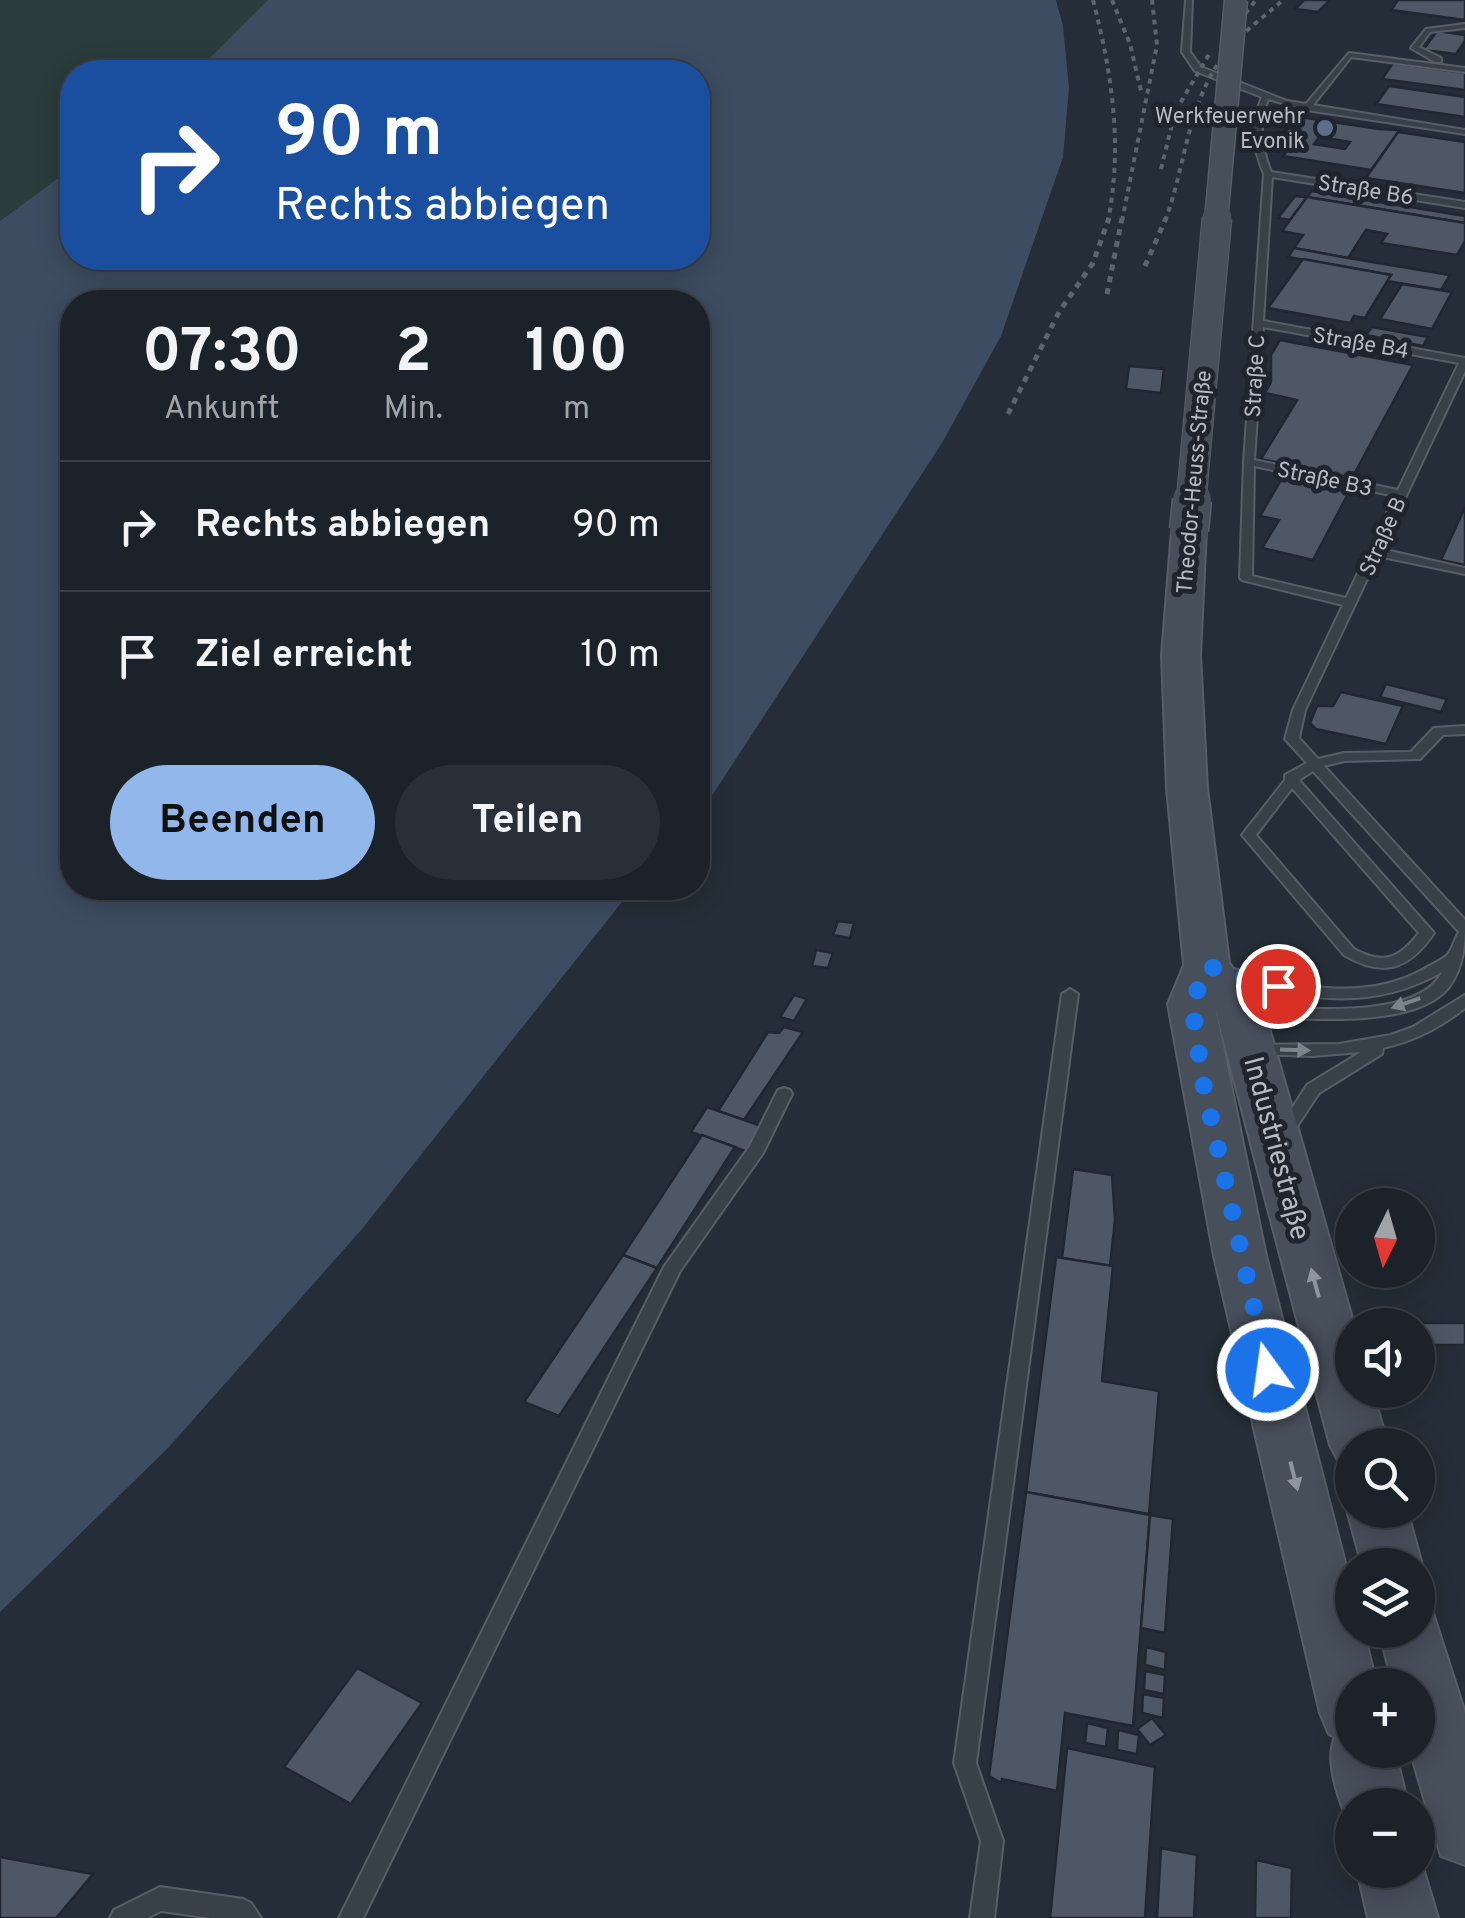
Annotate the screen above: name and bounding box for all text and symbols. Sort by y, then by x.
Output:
text: 90 m [275,92,443,181]
icon: right [110,100,240,230]
place label: Werkfeuerwehr Evonik [1155,104,1305,156]
marker: Werkfeuerwehr Evonik [1314,117,1336,139]
street label: Straße B6 [1316,171,1416,212]
text: Rechts abbiegen [275,179,610,236]
text: 07:30 [142,317,302,393]
text: 2 [395,317,432,393]
text: 100 [525,317,628,393]
street label: Straße B4 [1310,323,1411,366]
street label: Straße C [1241,334,1272,419]
street label: Theodor-Heuss-Straße [1172,369,1219,595]
text: Ankunft [164,390,280,430]
text: Min. [384,390,443,430]
text: m [563,390,590,430]
street label: Straße B3 [1274,457,1375,504]
street label: Straße B [1355,493,1414,581]
icon: right [110,499,165,554]
text: Rechts abbiegen [195,502,490,551]
text: 90 m [572,502,660,551]
icon: arrive [110,629,165,684]
text: Ziel erreicht [195,632,413,681]
text: 10 m [580,632,660,681]
button: Beenden [110,765,375,880]
button: Teilen [395,765,660,880]
pin [1236,944,1321,1029]
icon: arrive [1251,959,1306,1014]
one-way arrow [1391,997,1421,1012]
one-way arrow [1279,1043,1311,1059]
street label: Industriestraße [1233,1053,1317,1244]
north arrow [1335,1188,1435,1288]
map controls [1335,1188,1435,1888]
one-way arrow [1307,1268,1322,1298]
button: sound [1335,1308,1435,1408]
position arrow [1216,1318,1320,1422]
button: search [1335,1428,1435,1528]
one-way arrow [1287,1461,1302,1492]
button: layers [1335,1548,1435,1648]
button: + [1335,1668,1435,1768]
button: − [1335,1788,1435,1888]

